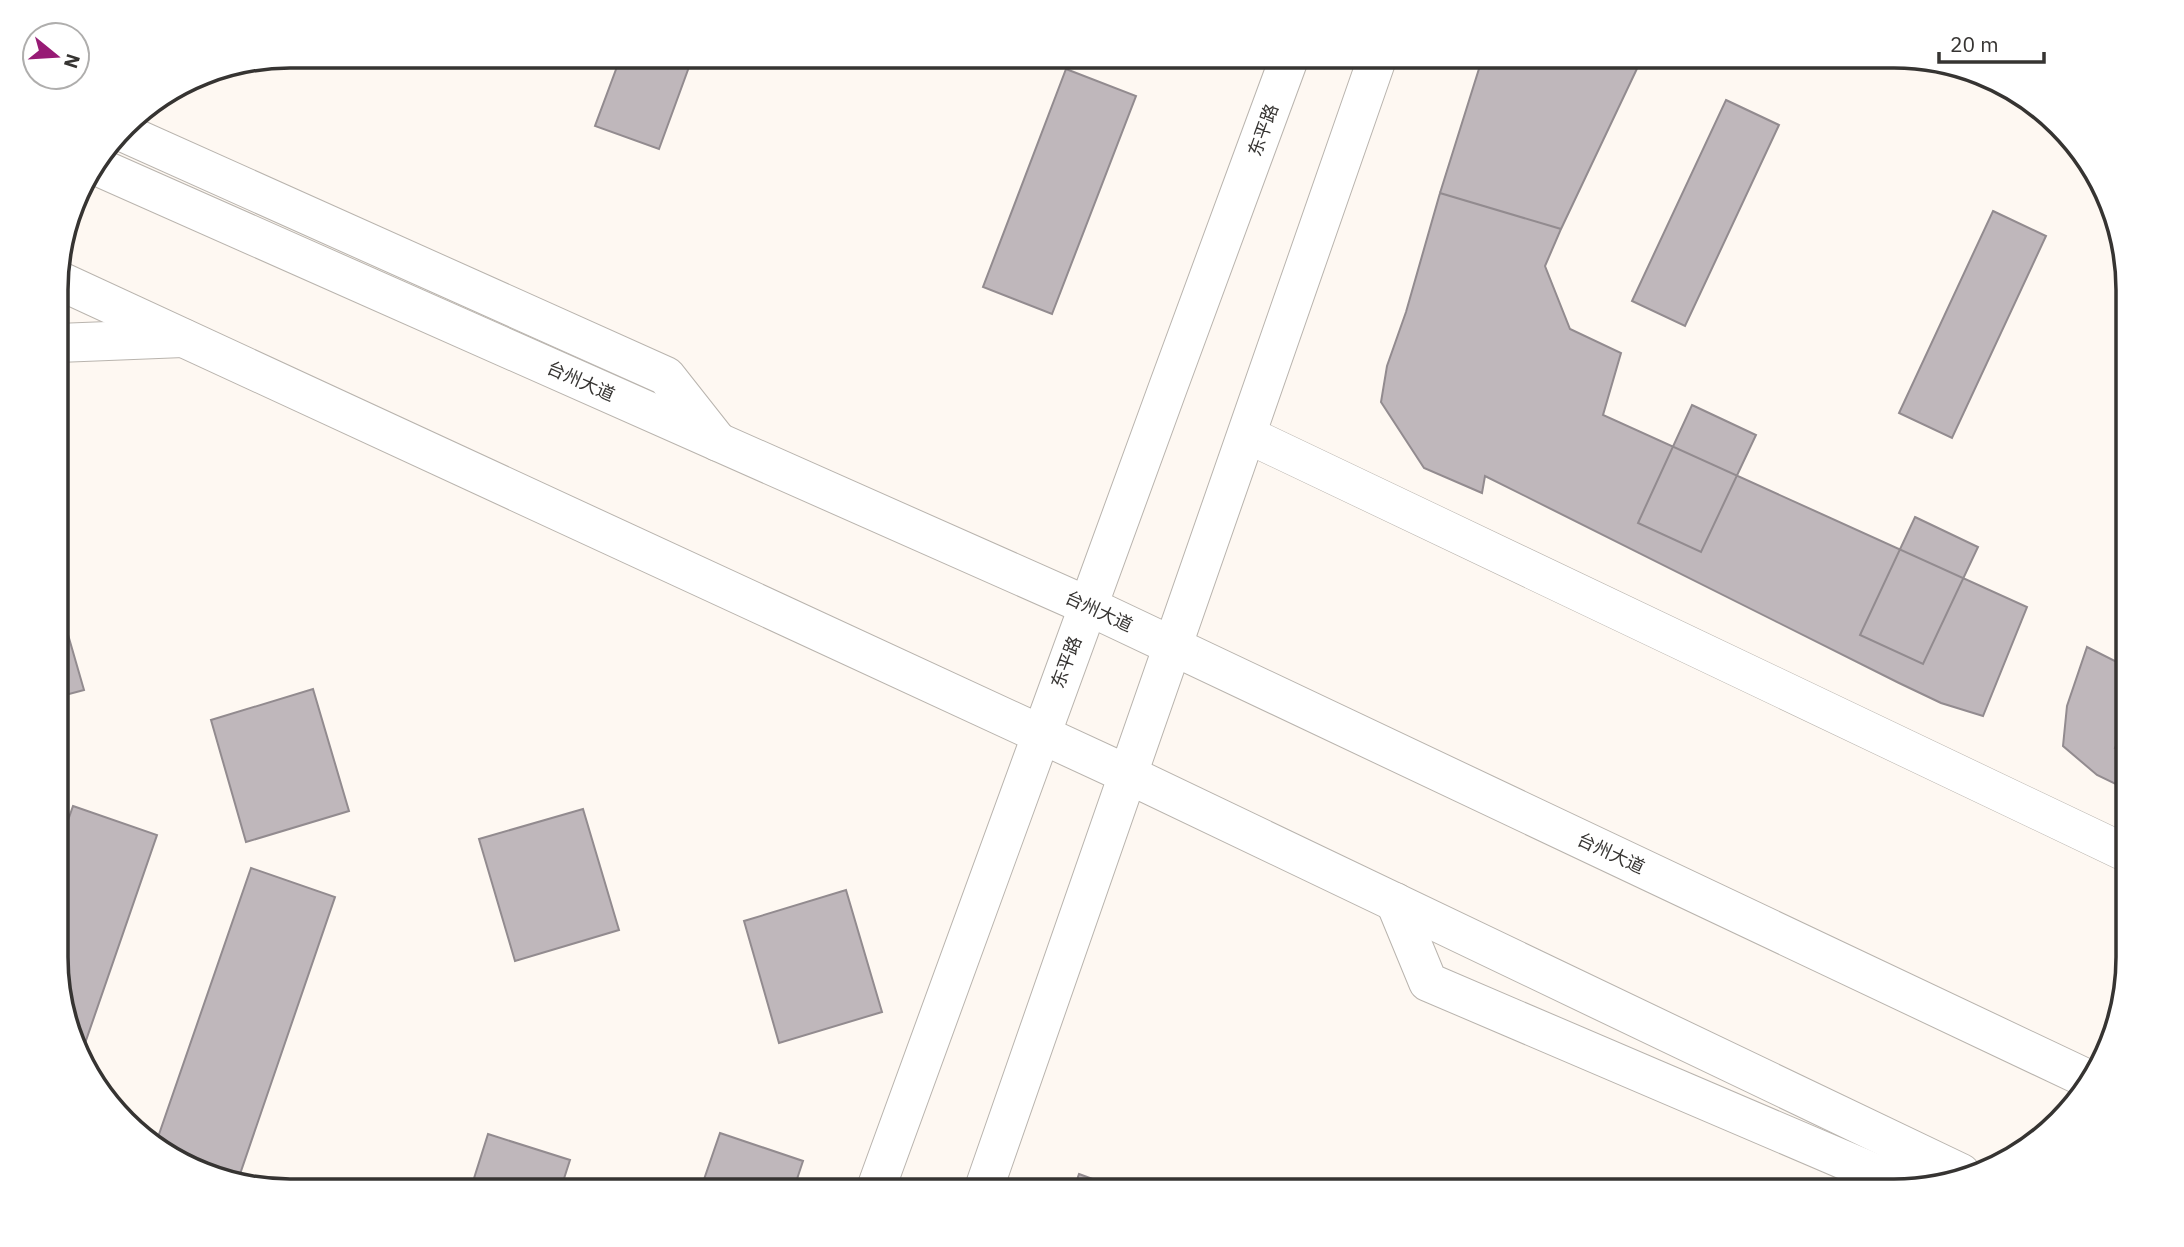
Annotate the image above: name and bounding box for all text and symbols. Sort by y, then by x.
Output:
north arrow [21,21,91,91]
scale bar [1939,21,2044,65]
text: 20 m [1950,30,1999,58]
text: N [59,51,86,72]
street label: 东平路 [1243,101,1283,159]
street label: 台州大道 [543,356,619,406]
street label: 台州大道 [1062,585,1136,637]
street label: 东平路 [1046,633,1086,691]
street label: 台州大道 [1574,827,1648,879]

